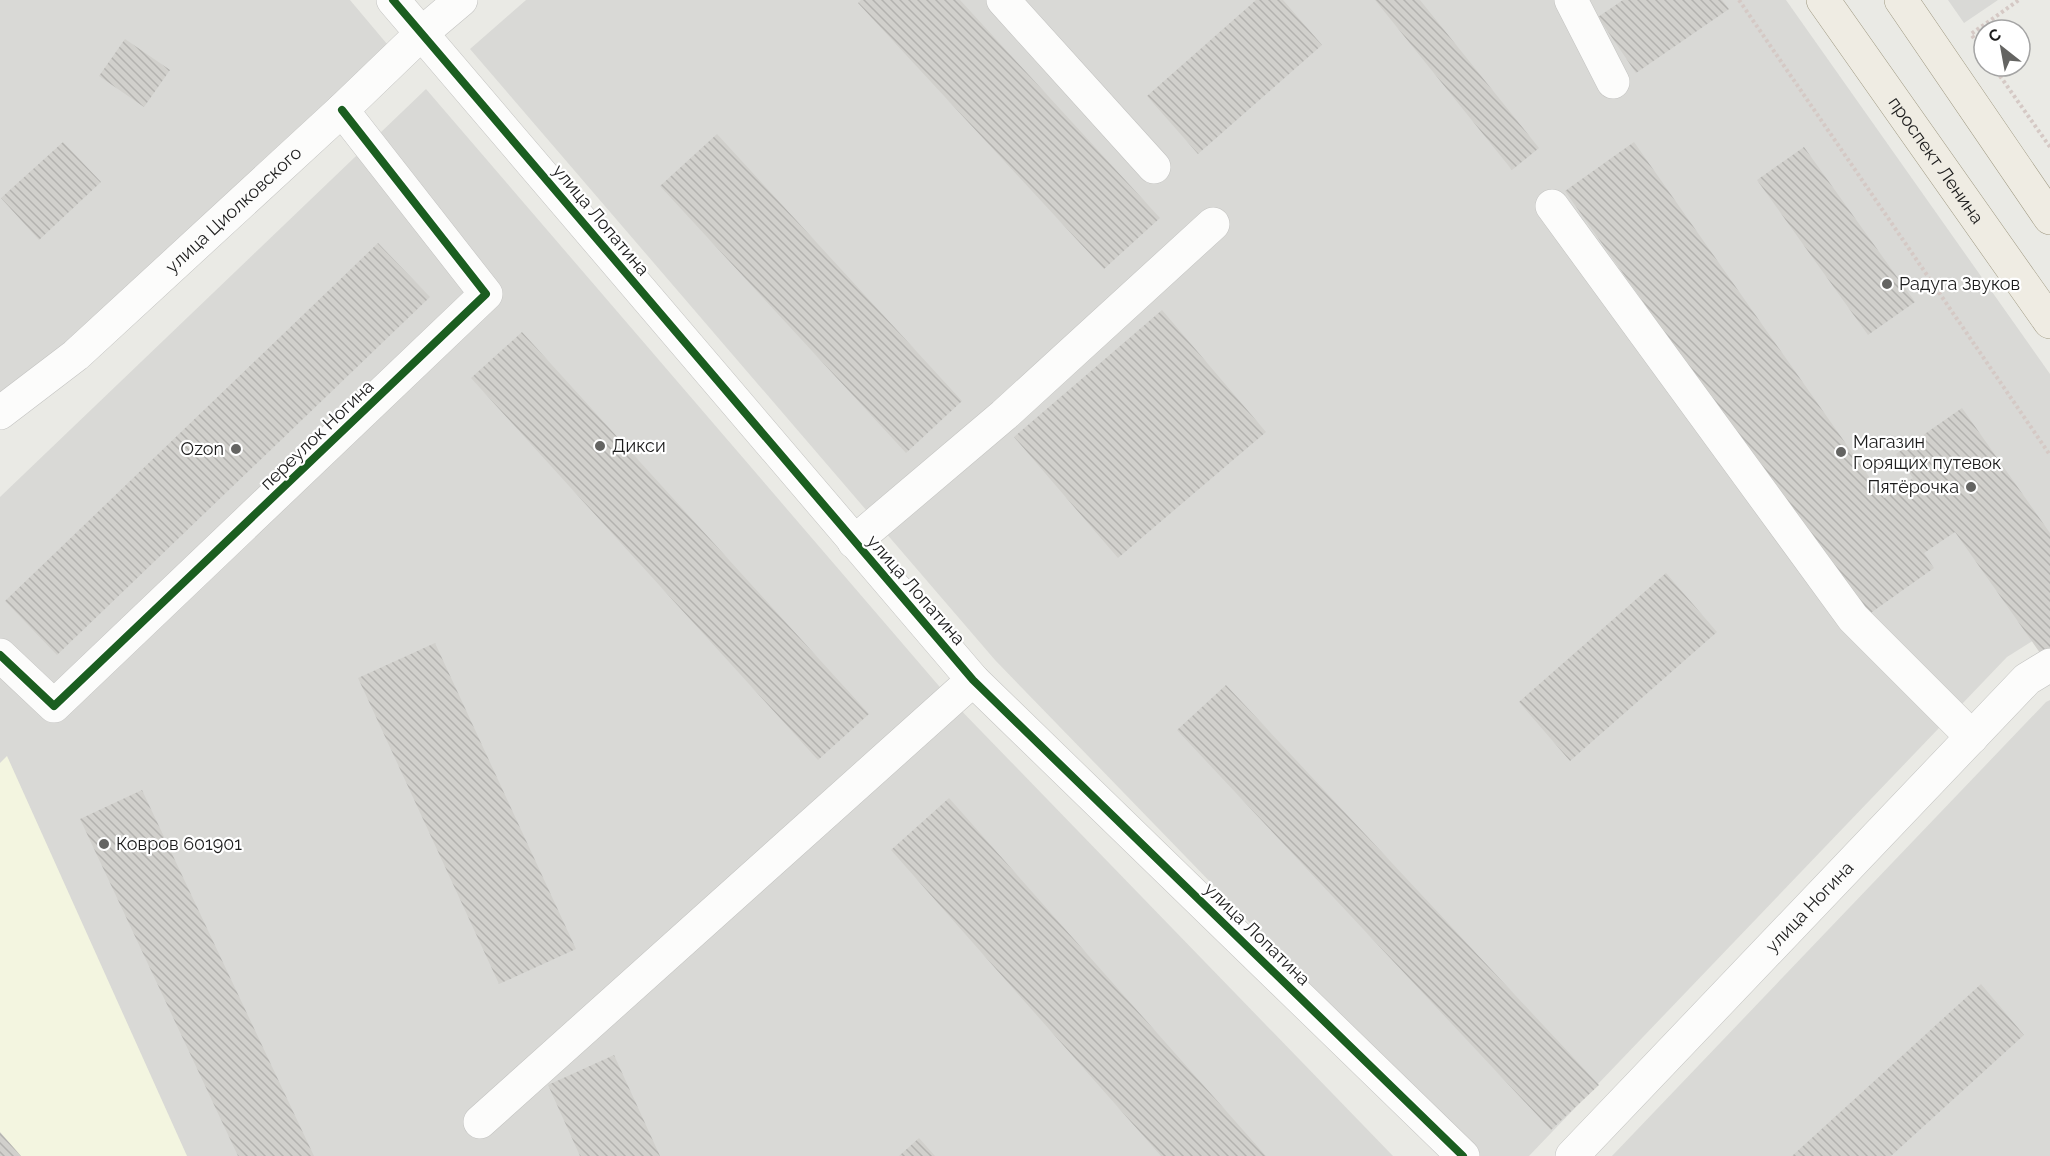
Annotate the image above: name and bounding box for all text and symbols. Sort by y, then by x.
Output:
north arrow [1972,18,2032,78]
text: С [1985,25,2004,47]
street label: проспект Ленина [1884,92,1988,227]
street label: улица Циолковского [161,141,306,277]
street label: улица Лопатина [549,160,654,280]
place label: Радуга Звуков [1899,273,2020,294]
marker: Радуга Звуков [1880,277,1894,291]
street label: переулок Ногина [256,375,378,494]
place label: Магазин Горящих путевок [1853,431,2001,473]
place label: Дикси [612,435,666,456]
place label: Ozon [181,438,224,459]
marker: Дикси [593,439,607,453]
marker: Ozon [229,442,243,456]
marker: Магазин Горящих путевок [1834,445,1848,459]
place label: Пятёрочка [1867,476,1959,497]
marker: Пятёрочка [1964,480,1978,494]
street label: улица Лопатина [863,530,970,649]
place label: Ковров 601901 [116,833,242,854]
marker: Ковров 601901 [97,837,111,851]
street label: улица Ногина [1761,857,1857,957]
street label: улица Лопатина [1200,878,1315,989]

